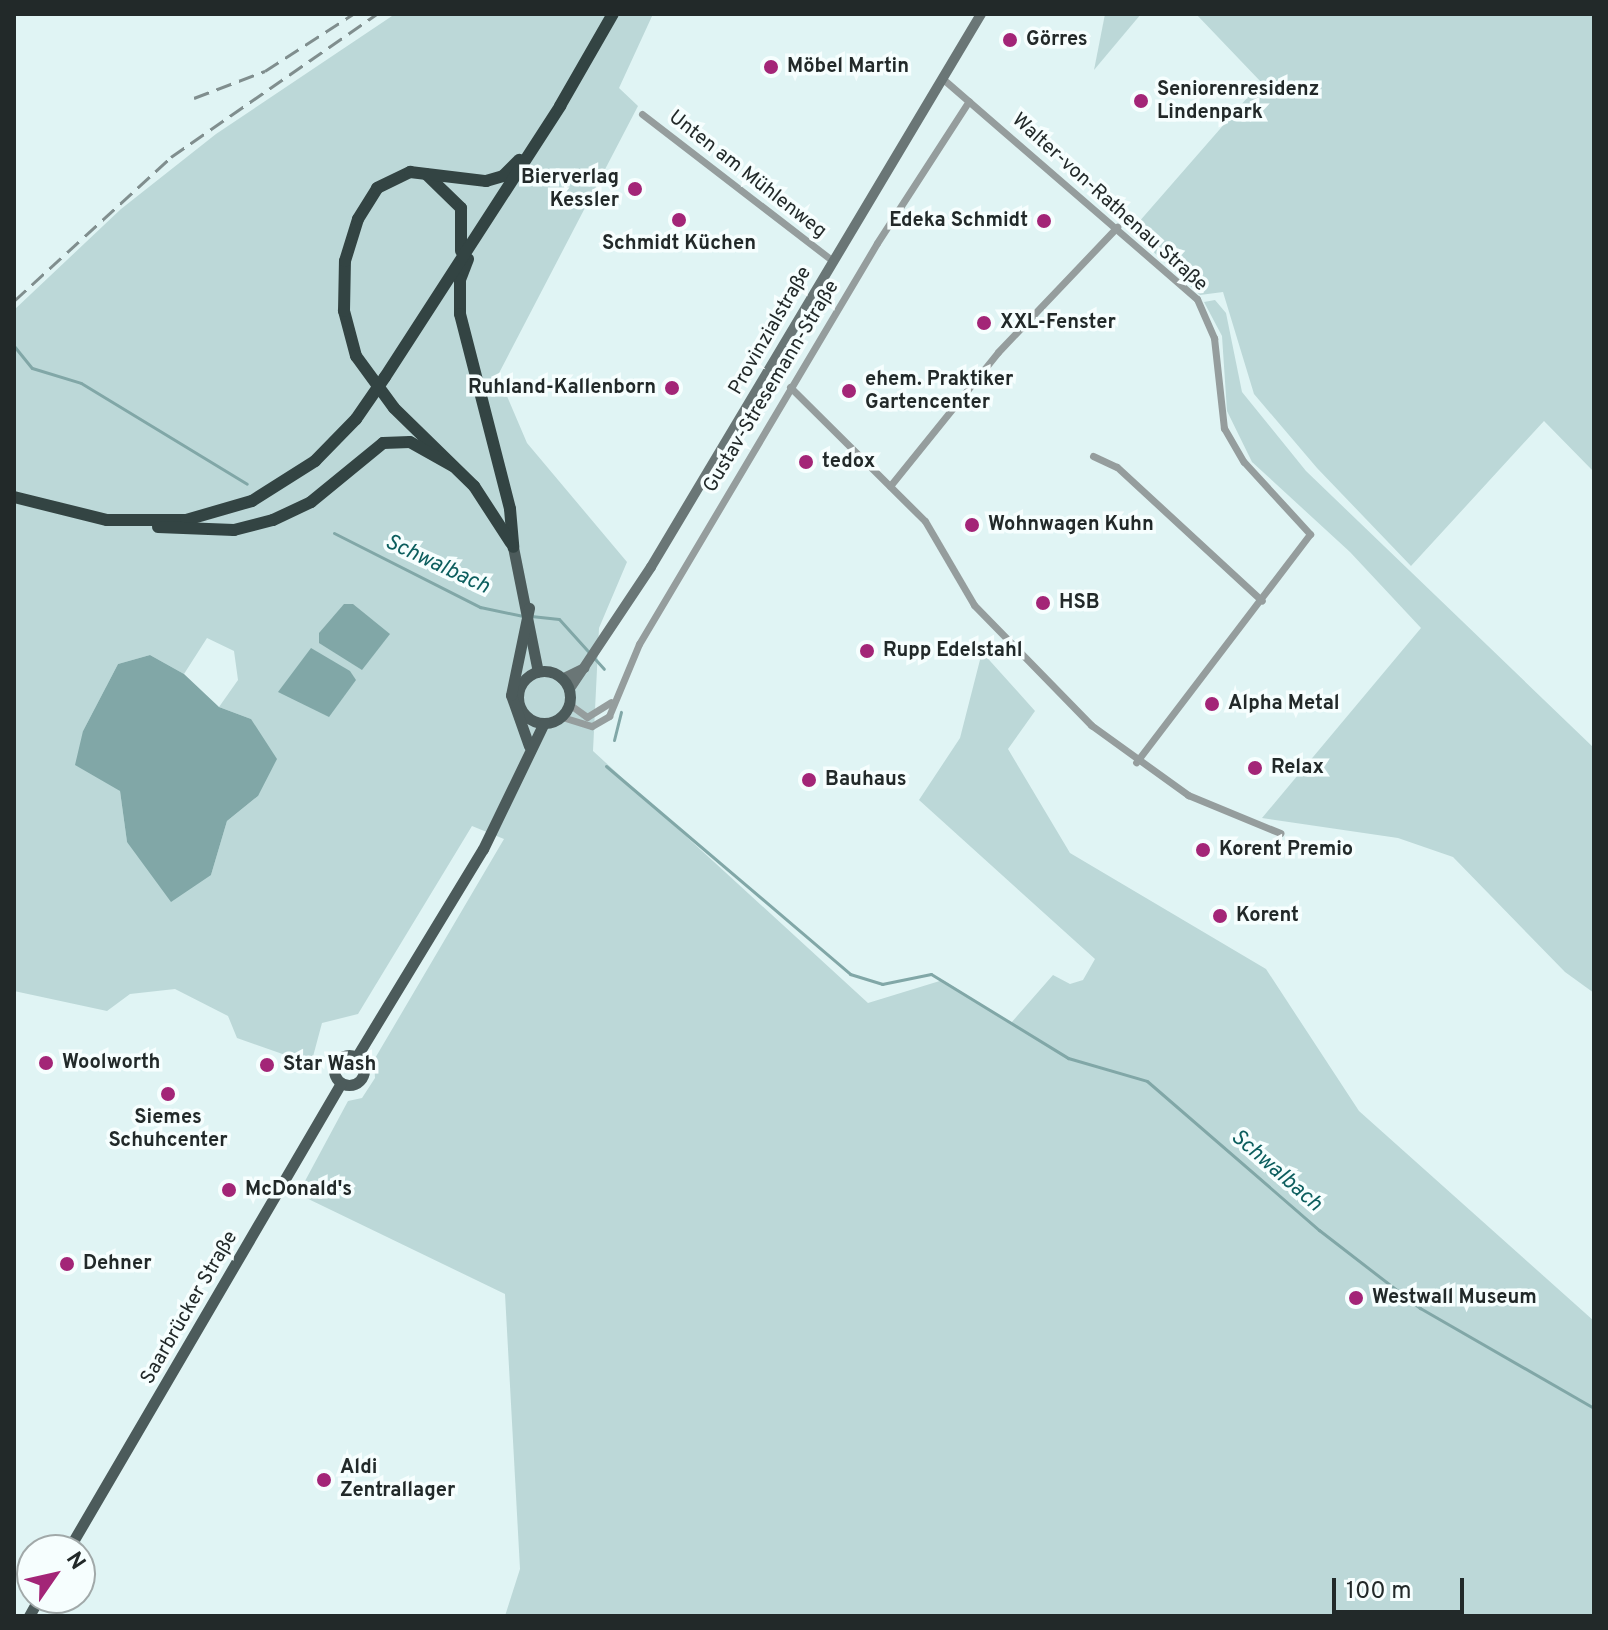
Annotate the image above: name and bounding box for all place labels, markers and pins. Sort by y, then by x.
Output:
place label: Görres [1026,28,1088,52]
marker: Görres [1001,31,1019,49]
place label: Möbel Martin [787,55,909,79]
marker: Möbel Martin [762,58,780,76]
place label: Seniorenresidenz Lindenpark [1157,78,1319,125]
marker: Seniorenresidenz Lindenpark [1132,92,1150,110]
place label: Bierverlag Kessler [521,166,619,213]
marker: Bierverlag Kessler [626,180,644,198]
place label: Edeka Schmidt [889,209,1028,233]
marker: Schmidt Küchen [670,211,688,229]
marker: Edeka Schmidt [1035,212,1053,230]
place label: Schmidt Küchen [602,232,756,256]
place label: XXL-Fenster [1000,311,1116,335]
marker: XXL-Fenster [975,314,993,332]
place label: ehem. Praktiker Gartencenter [865,368,1013,415]
place label: Ruhland-Kallenborn [468,376,656,400]
marker: Ruhland-Kallenborn [663,379,681,397]
marker: ehem. Praktiker Gartencenter [840,382,858,400]
place label: tedox [822,450,875,474]
marker: tedox [797,453,815,471]
place label: Wohnwagen Kuhn [988,513,1154,537]
marker: Wohnwagen Kuhn [963,516,981,534]
place label: HSB [1059,591,1099,615]
marker: HSB [1034,594,1052,612]
place label: Rupp Edelstahl [883,639,1023,663]
marker: Rupp Edelstahl [858,642,876,660]
place label: Alpha Metal [1228,692,1340,716]
marker: Alpha Metal [1203,695,1221,713]
place label: Relax [1271,756,1324,780]
marker: Relax [1246,759,1264,777]
place label: Bauhaus [825,768,907,792]
marker: Bauhaus [800,771,818,789]
place label: Korent Premio [1219,838,1353,862]
marker: Korent Premio [1194,841,1212,859]
place label: Korent [1236,904,1299,928]
marker: Korent [1211,907,1229,925]
place label: Woolworth [62,1051,160,1075]
place label: Star Wash [283,1053,376,1077]
marker: Woolworth [37,1054,55,1072]
marker: Star Wash [258,1056,276,1074]
marker: Siemes Schuhcenter [159,1085,177,1103]
place label: Siemes Schuhcenter [108,1106,228,1153]
place label: McDonald's [245,1178,352,1202]
marker: McDonald's [220,1181,238,1199]
place label: Dehner [83,1252,151,1276]
marker: Dehner [58,1255,76,1273]
place label: Westwall Museum [1372,1286,1537,1310]
marker: Westwall Museum [1347,1289,1365,1307]
place label: Aldi Zentrallager [340,1456,455,1503]
marker: Aldi Zentrallager [315,1471,333,1489]

